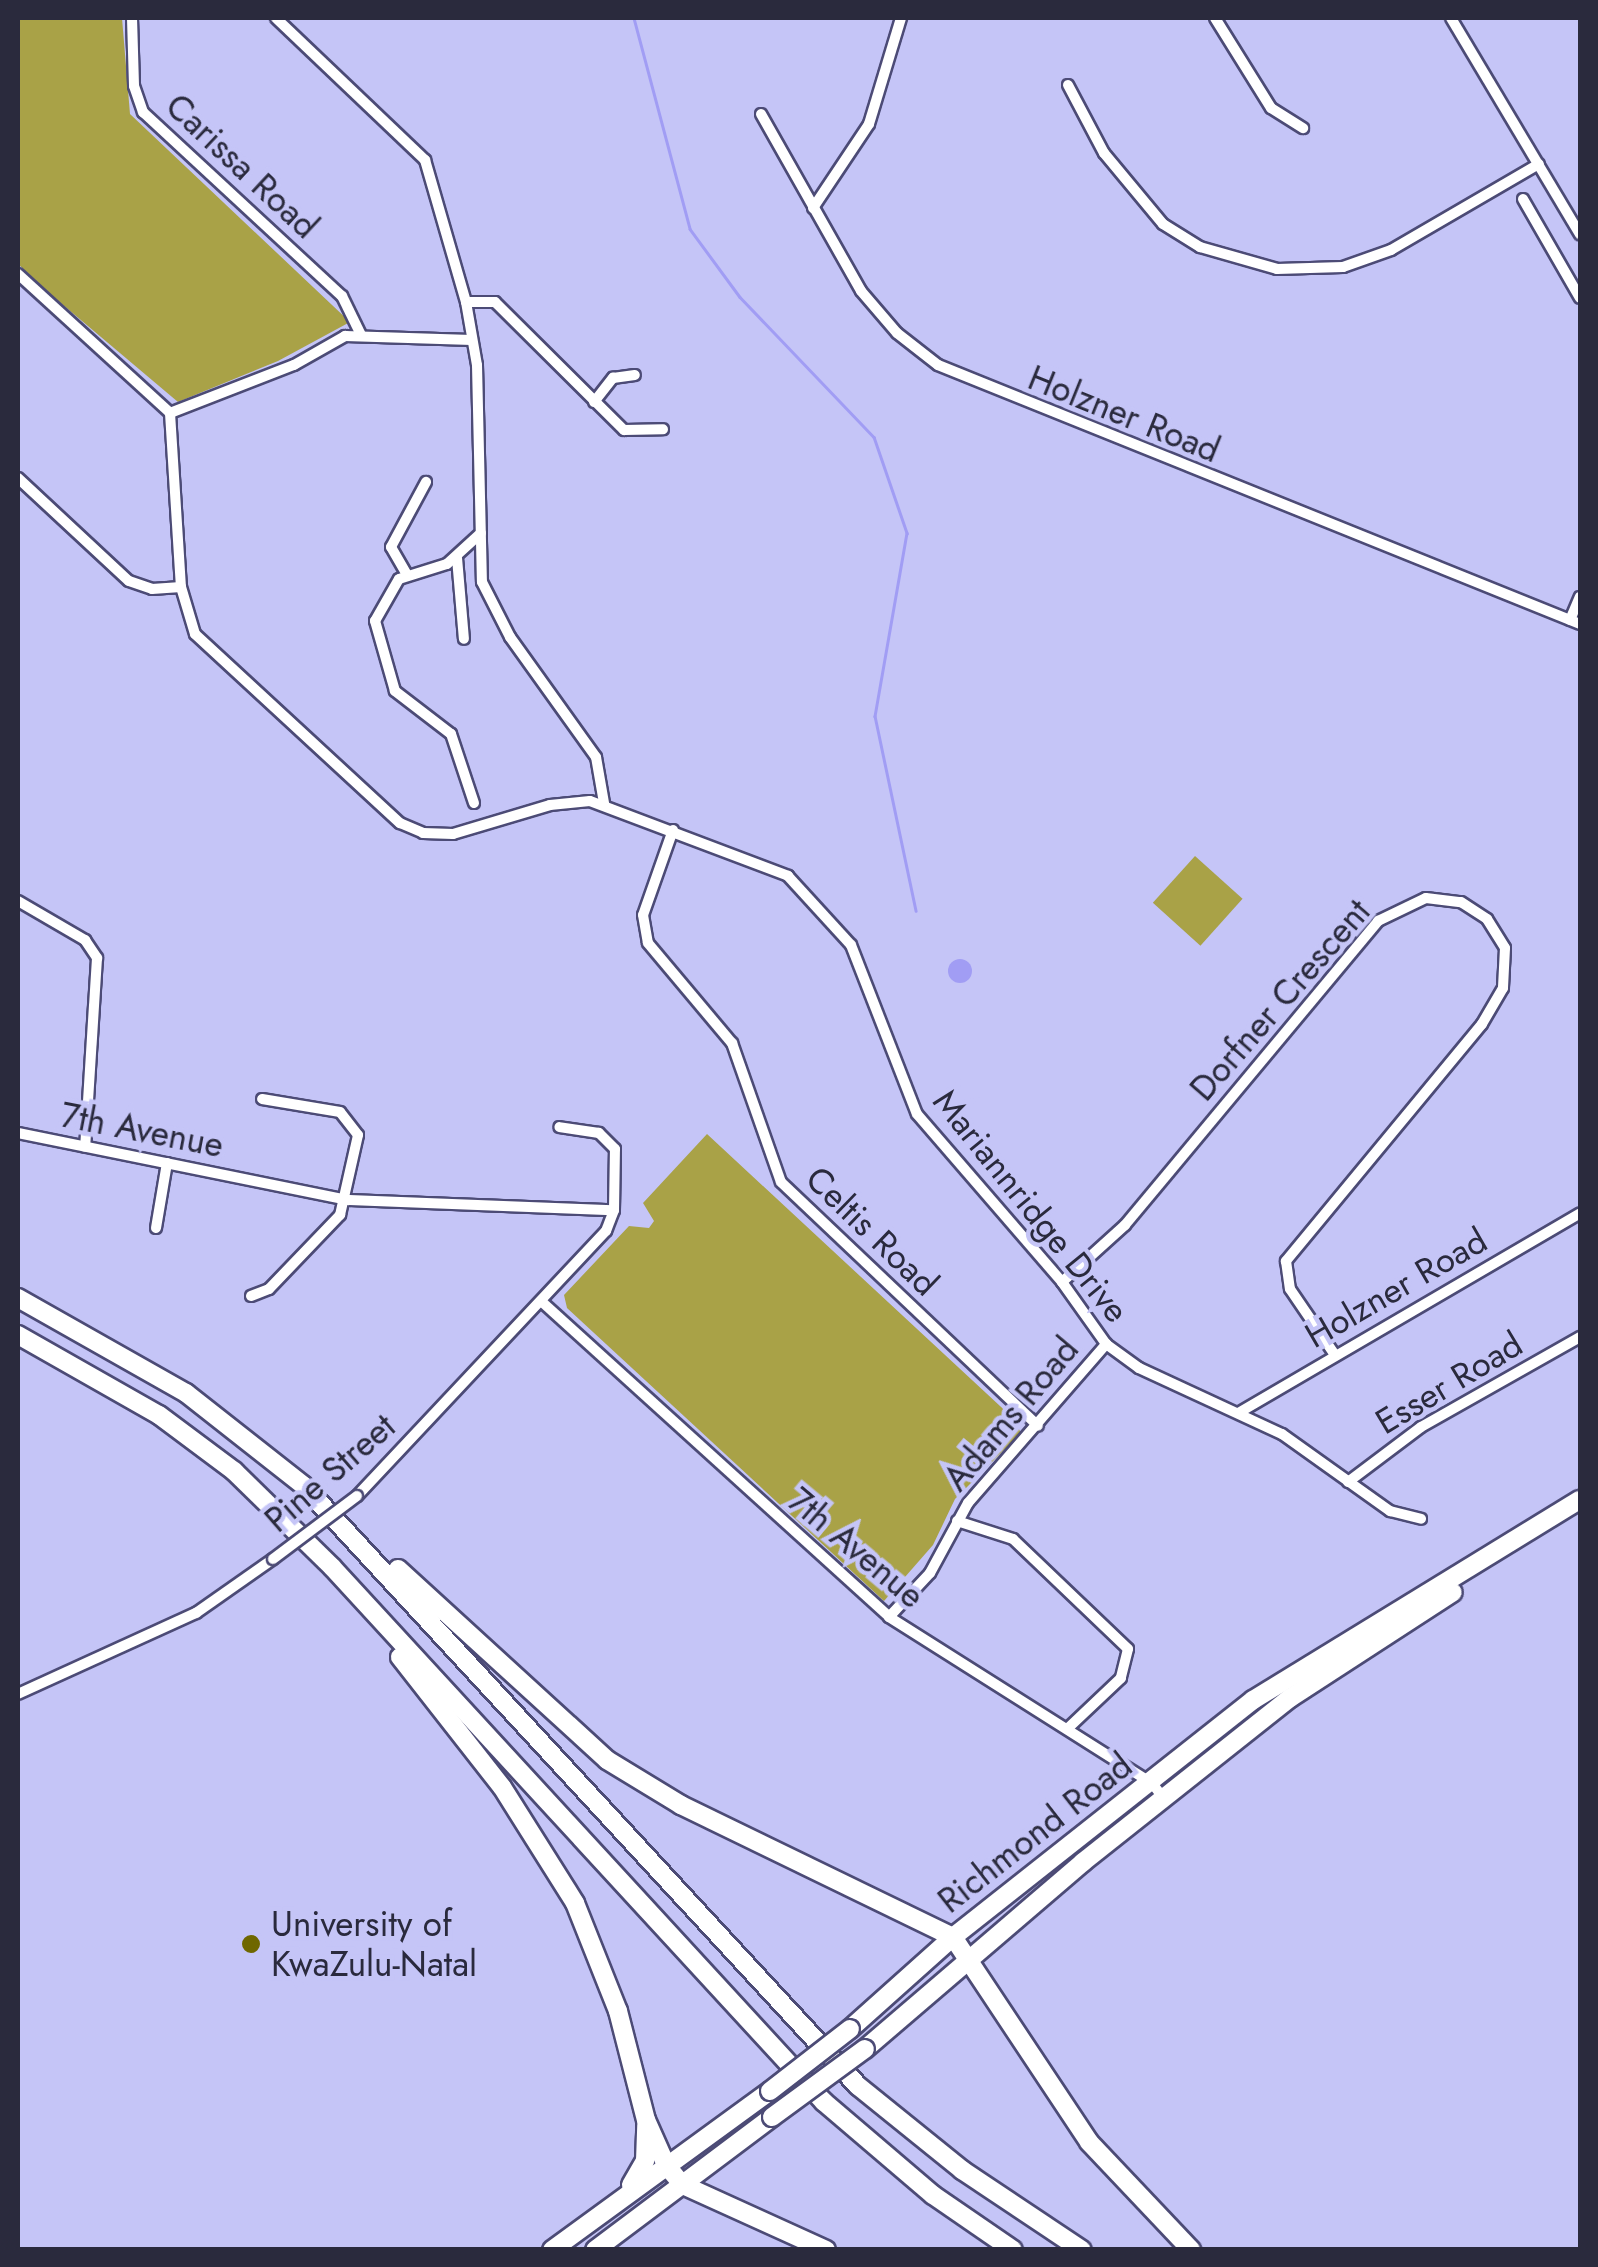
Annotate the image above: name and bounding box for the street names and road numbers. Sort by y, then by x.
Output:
street label: Carissa Road [157,85,327,247]
street label: Holzner Road [1022,357,1226,471]
street label: Dorfner Crescent [1181,891,1379,1109]
street label: Mariannridge Drive [924,1081,1138,1331]
street label: 7th Avenue [57,1094,227,1166]
street label: Celtis Road [797,1158,947,1304]
street label: Holzner Road [1298,1219,1494,1357]
street label: Esser Road [1368,1323,1530,1443]
street label: Adams Road [935,1329,1087,1499]
street label: Pine Street [256,1405,404,1541]
street label: 7th Avenue [779,1479,933,1617]
street label: Richmond Road [930,1744,1140,1922]

